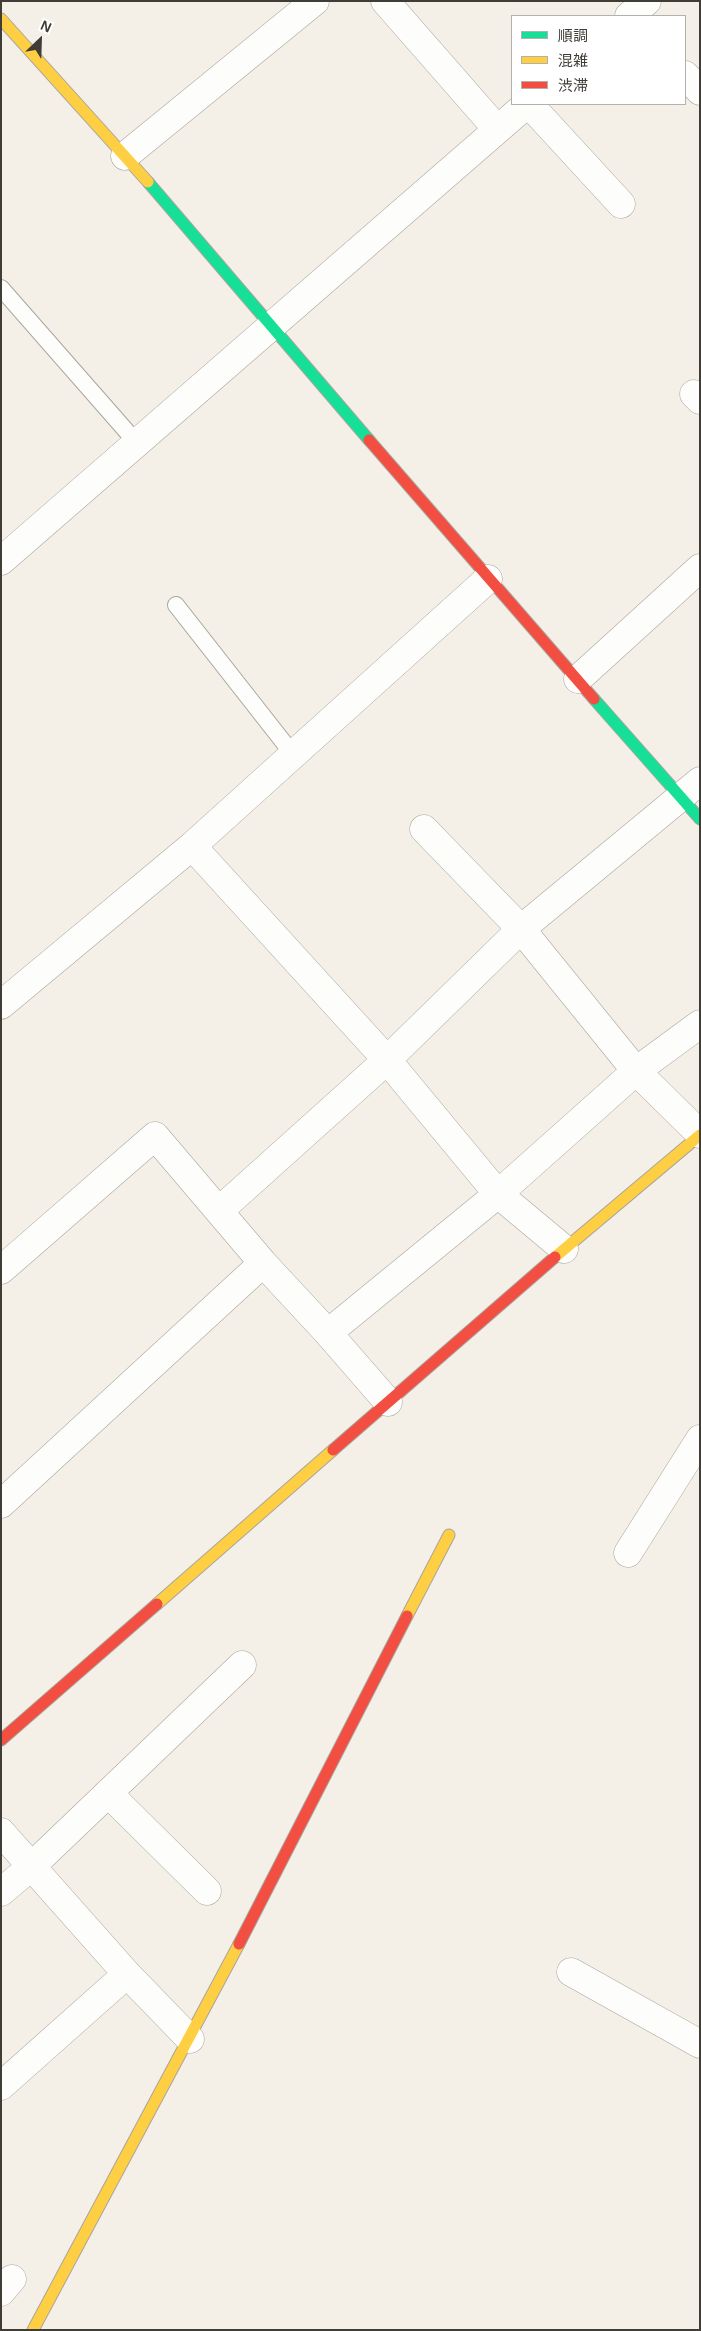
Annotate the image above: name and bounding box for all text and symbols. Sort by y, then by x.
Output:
north arrow [15,15,65,65]
legend [511,15,686,105]
text: N [38,17,54,36]
text: 順調 [558,27,588,44]
text: 混雑 [558,52,588,69]
text: 渋滞 [558,77,588,94]

